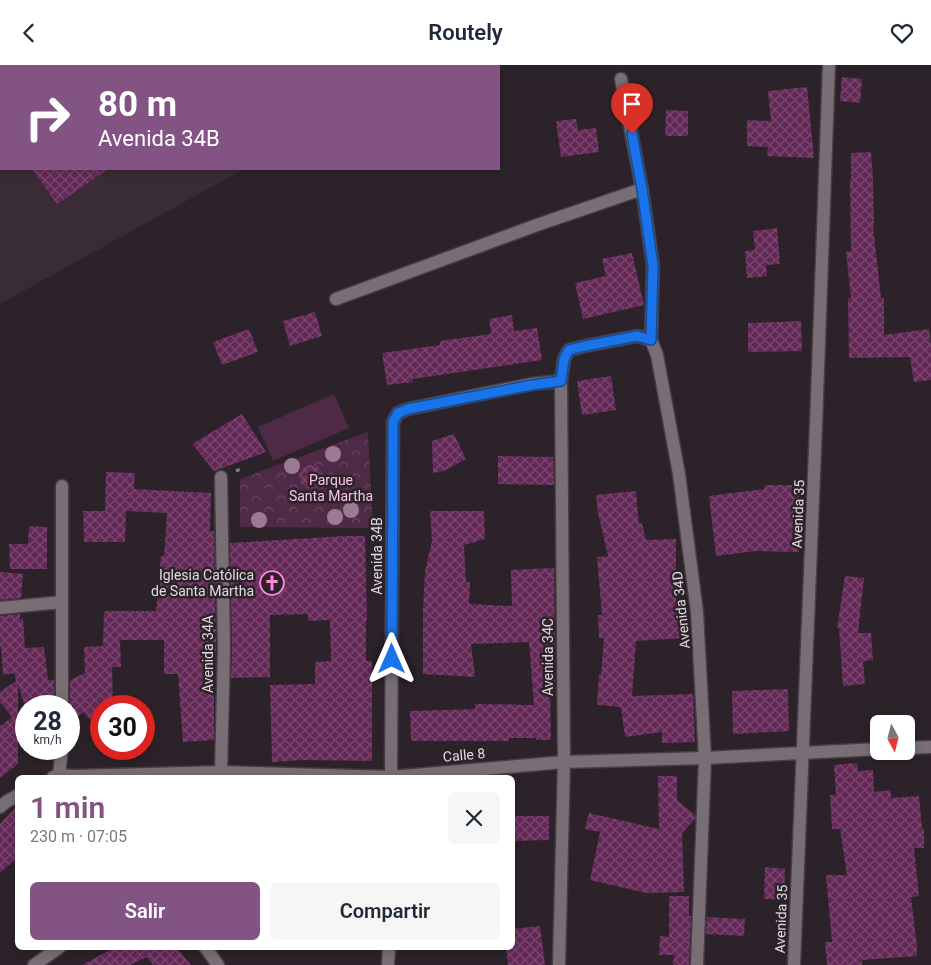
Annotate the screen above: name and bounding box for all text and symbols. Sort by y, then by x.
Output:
icon: back [15,19,43,47]
icon: heart [888,19,916,47]
text: Routely [428,20,503,45]
pin [611,83,653,134]
text: 80 m [98,84,177,125]
icon: right [15,85,80,150]
icon: arrive [618,90,646,118]
text: Avenida 34B [98,126,220,151]
park label: Parque Santa Martha [289,472,373,504]
street label: Avenida 35 [789,479,807,549]
street label: Avenida 34B [369,517,385,595]
place label: Iglesia Católica de Santa Martha [151,567,254,599]
church icon: Iglesia Católica de Santa Martha [259,570,285,596]
street label: Avenida 34D [669,570,693,650]
street label: Avenida 34A [200,615,216,693]
street label: Avenida 34C [540,618,556,696]
position arrow [365,632,417,684]
speed limit sign: 30 [90,695,155,760]
text: 28 [33,707,62,736]
north arrow [870,715,915,760]
map controls [870,715,915,760]
text: km/h [33,733,62,747]
street label: Calle 8 [442,745,486,765]
text: 1 min [30,790,105,825]
button: close [448,792,500,844]
text: 230 m · 07:05 [30,827,127,846]
button: Salir [30,882,260,940]
button: Compartir [270,882,500,940]
street label: Avenida 35 [772,884,790,954]

